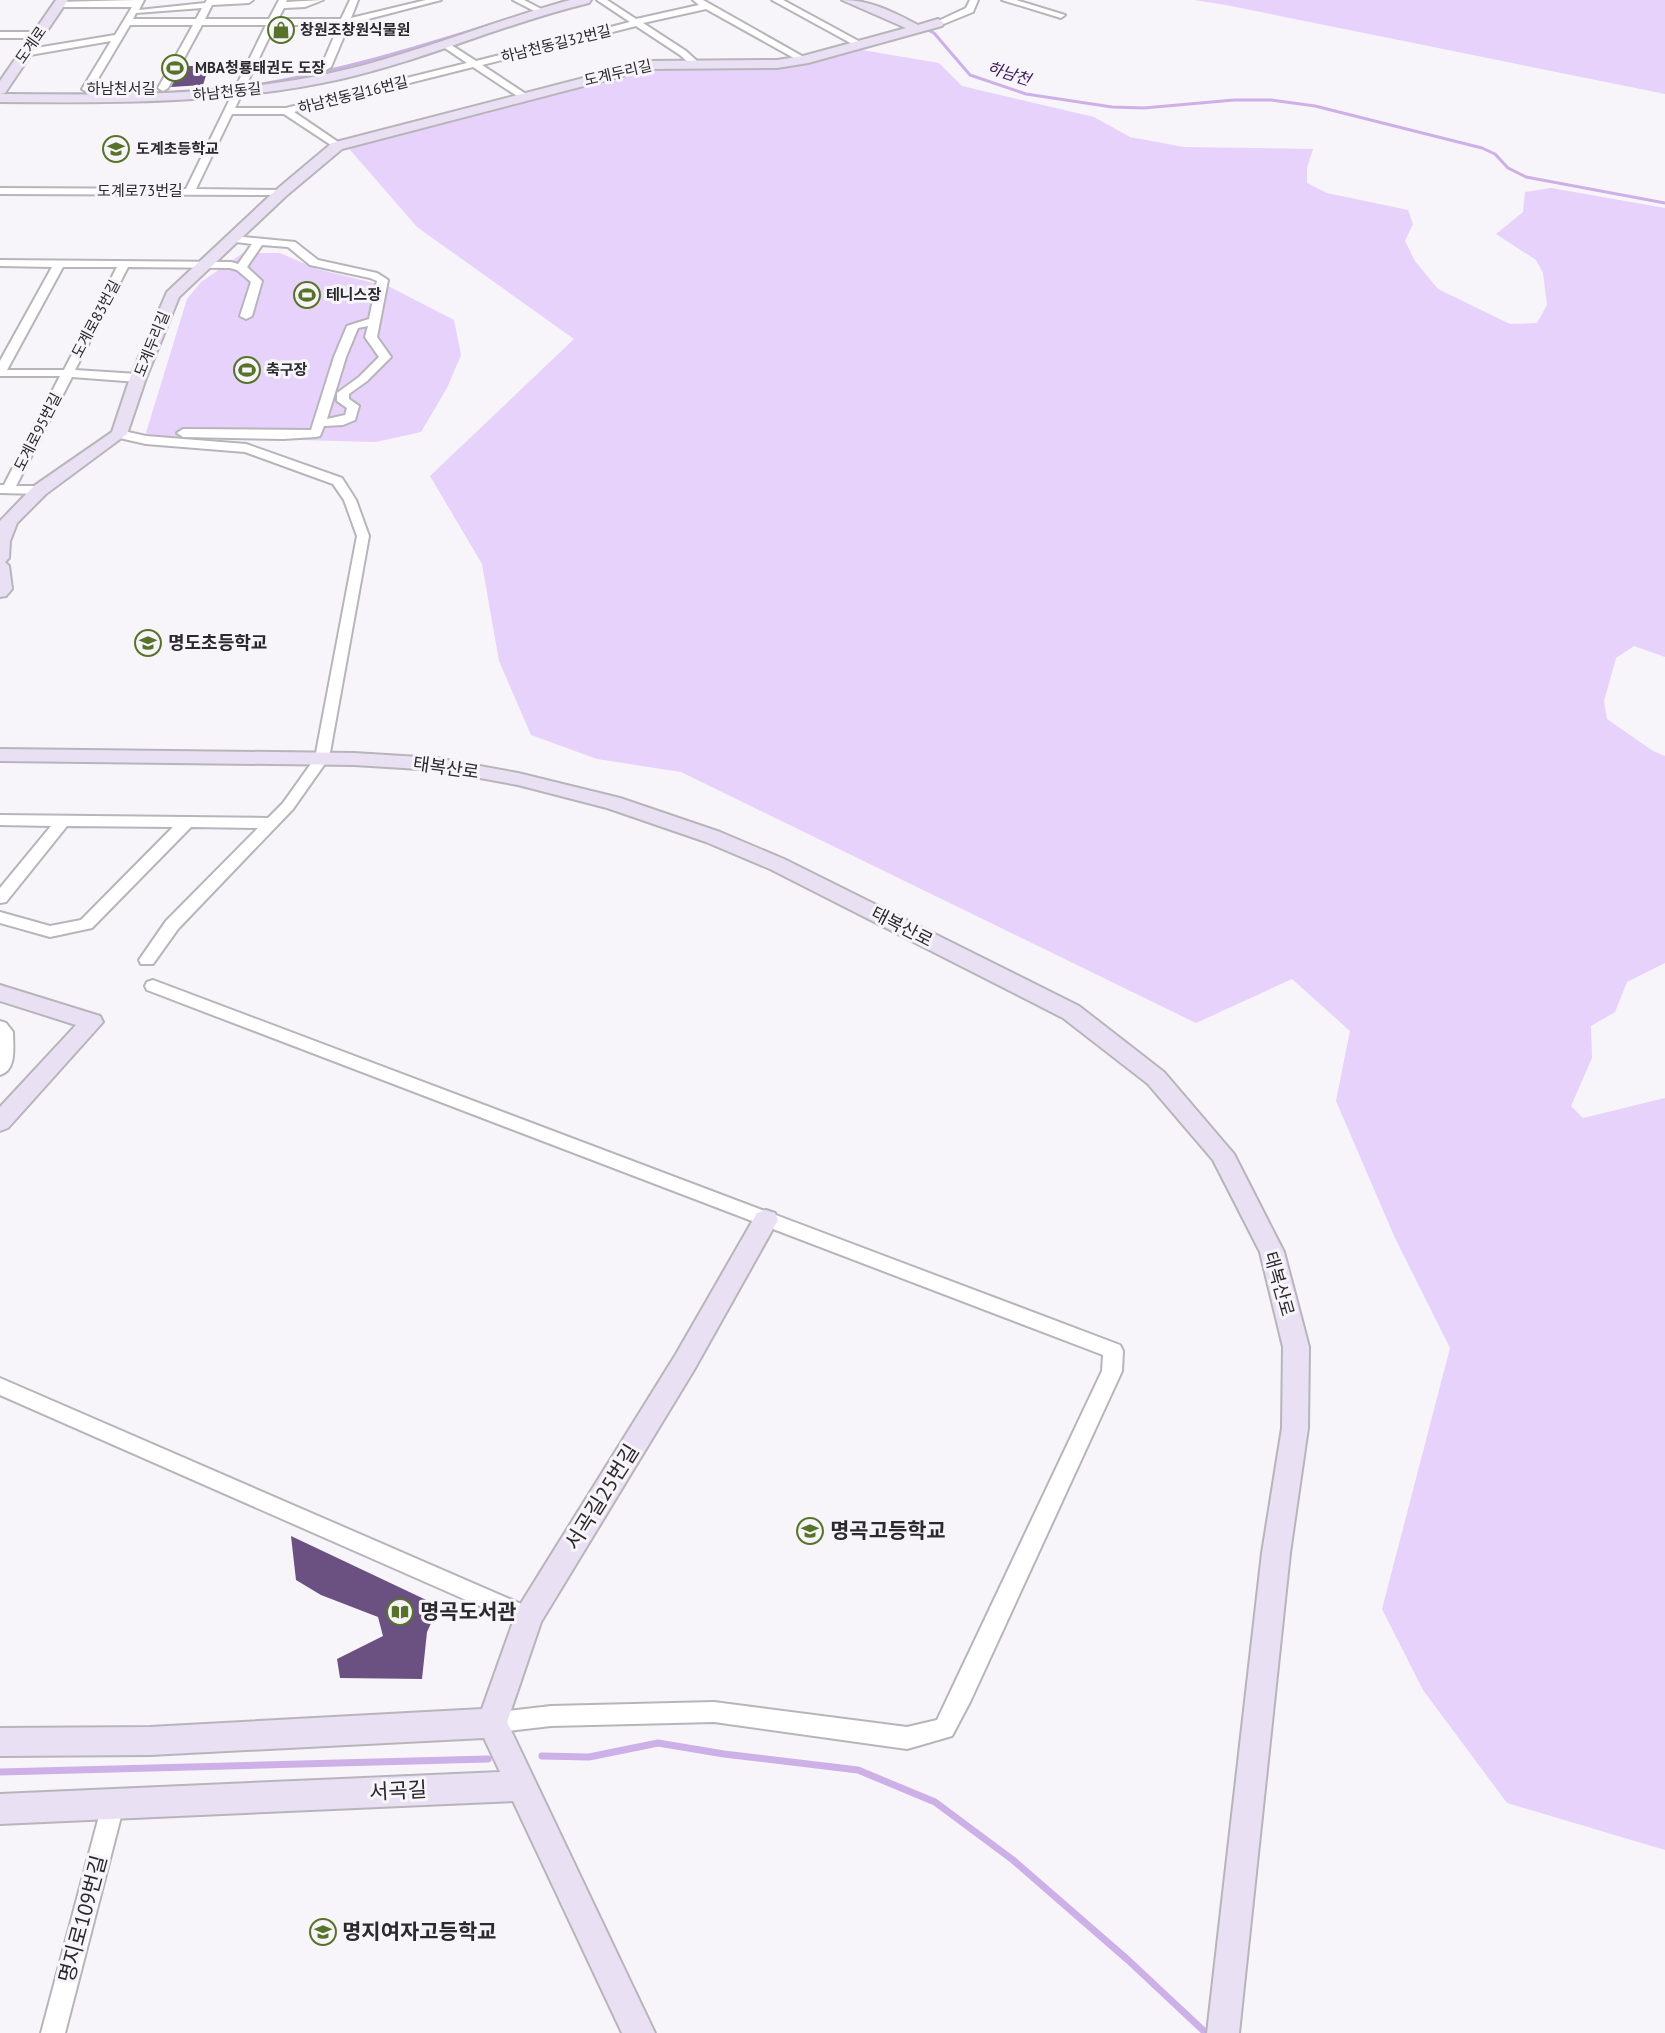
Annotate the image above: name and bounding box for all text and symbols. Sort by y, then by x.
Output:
shop icon: 창원조창원식물원 [266,15,296,45]
place label: 창원조창원식물원 [300,20,410,39]
street label: 하남천동길32번길 [499,21,613,66]
street label: 도계로 [11,22,50,67]
sports icon: MBA청룡태권도 도장 [160,53,190,83]
street label: 도계두리길 [582,55,654,90]
water label: 하남천 [985,57,1035,90]
place label: MBA청룡태권도 도장 [195,58,326,77]
street label: 하남천동길16번길 [296,72,410,117]
street label: 하남천동길 [192,78,262,105]
street label: 하남천서길 [86,79,156,98]
school or university icon: 도계초등학교 [101,134,131,164]
place label: 도계초등학교 [136,139,219,158]
street label: 도계로73번길 [97,181,183,200]
street label: 도계로83번길 [67,277,124,361]
sports icon: 테니스장 [292,280,322,310]
place label: 테니스장 [326,285,381,304]
street label: 도계두리길 [130,308,173,379]
sports icon: 축구장 [232,355,262,385]
place label: 축구장 [266,360,308,379]
street label: 도계로95번길 [10,389,65,474]
school or university icon: 명도초등학교 [133,628,163,658]
place label: 명도초등학교 [168,631,267,654]
street label: 태복산로 [412,752,480,784]
street label: 태복산로 [867,901,937,952]
street label: 태복산로 [1259,1249,1300,1319]
street label: 서곡길25번길 [558,1439,645,1555]
school or university icon: 명곡고등학교 [795,1516,825,1546]
place label: 명곡고등학교 [830,1517,946,1544]
library icon: 명곡도서관 [385,1597,415,1627]
place label: 명곡도서관 [420,1598,517,1625]
street label: 서곡길 [368,1776,428,1805]
street label: 명지로109번길 [53,1852,113,1986]
school or university icon: 명지여자고등학교 [308,1917,338,1947]
place label: 명지여자고등학교 [342,1918,497,1945]

